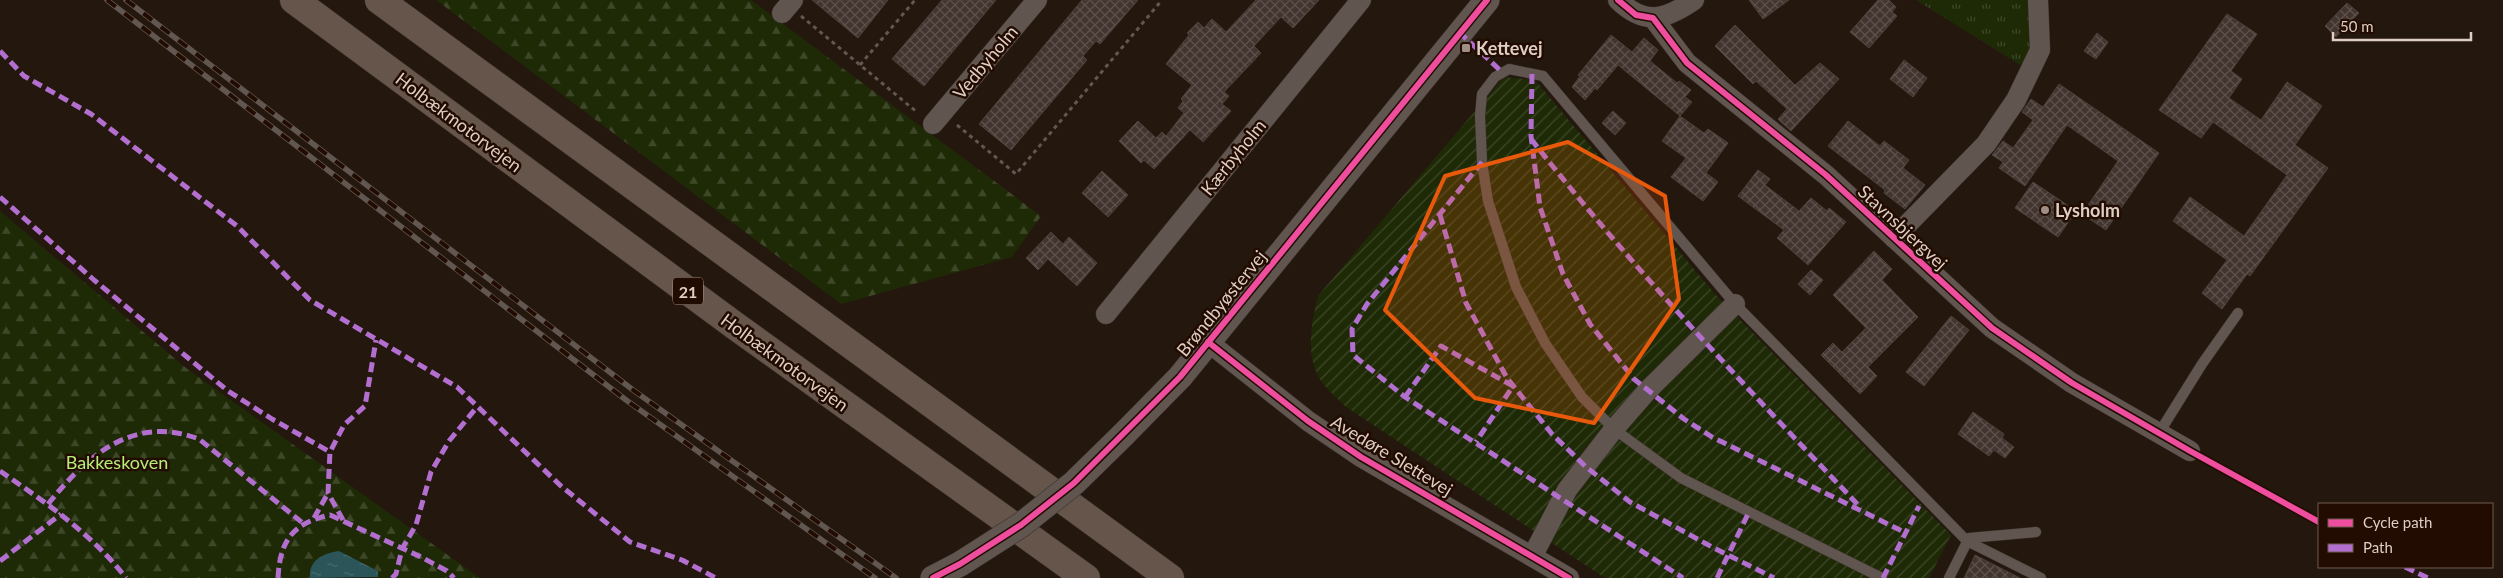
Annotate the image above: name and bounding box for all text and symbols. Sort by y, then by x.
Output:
scale bar [2333,10,2470,42]
text: 50 m [2340,17,2374,35]
street label: Vedbyholm [948,21,1022,103]
place label: Kettevej [1476,37,1543,59]
marker: Kettevej [1460,42,1472,54]
street label: Holbækmotorvejen [392,67,526,177]
street label: Kærbyholm [1196,115,1270,199]
street label: Stavnsbjergvej [1854,180,1952,274]
place label: Lysholm [2055,199,2120,221]
marker: Lysholm [2039,204,2051,216]
street label: Brøndbyøstervej [1172,246,1270,360]
road number: 21 [673,278,703,304]
street label: Holbækmotorvejen [717,308,853,416]
street label: Avedøre Slettevej [1327,410,1457,500]
park label: Bakkeskoven [66,451,168,473]
legend [2318,503,2493,568]
text: Cycle path [2363,513,2432,531]
text: Path [2363,538,2393,556]

